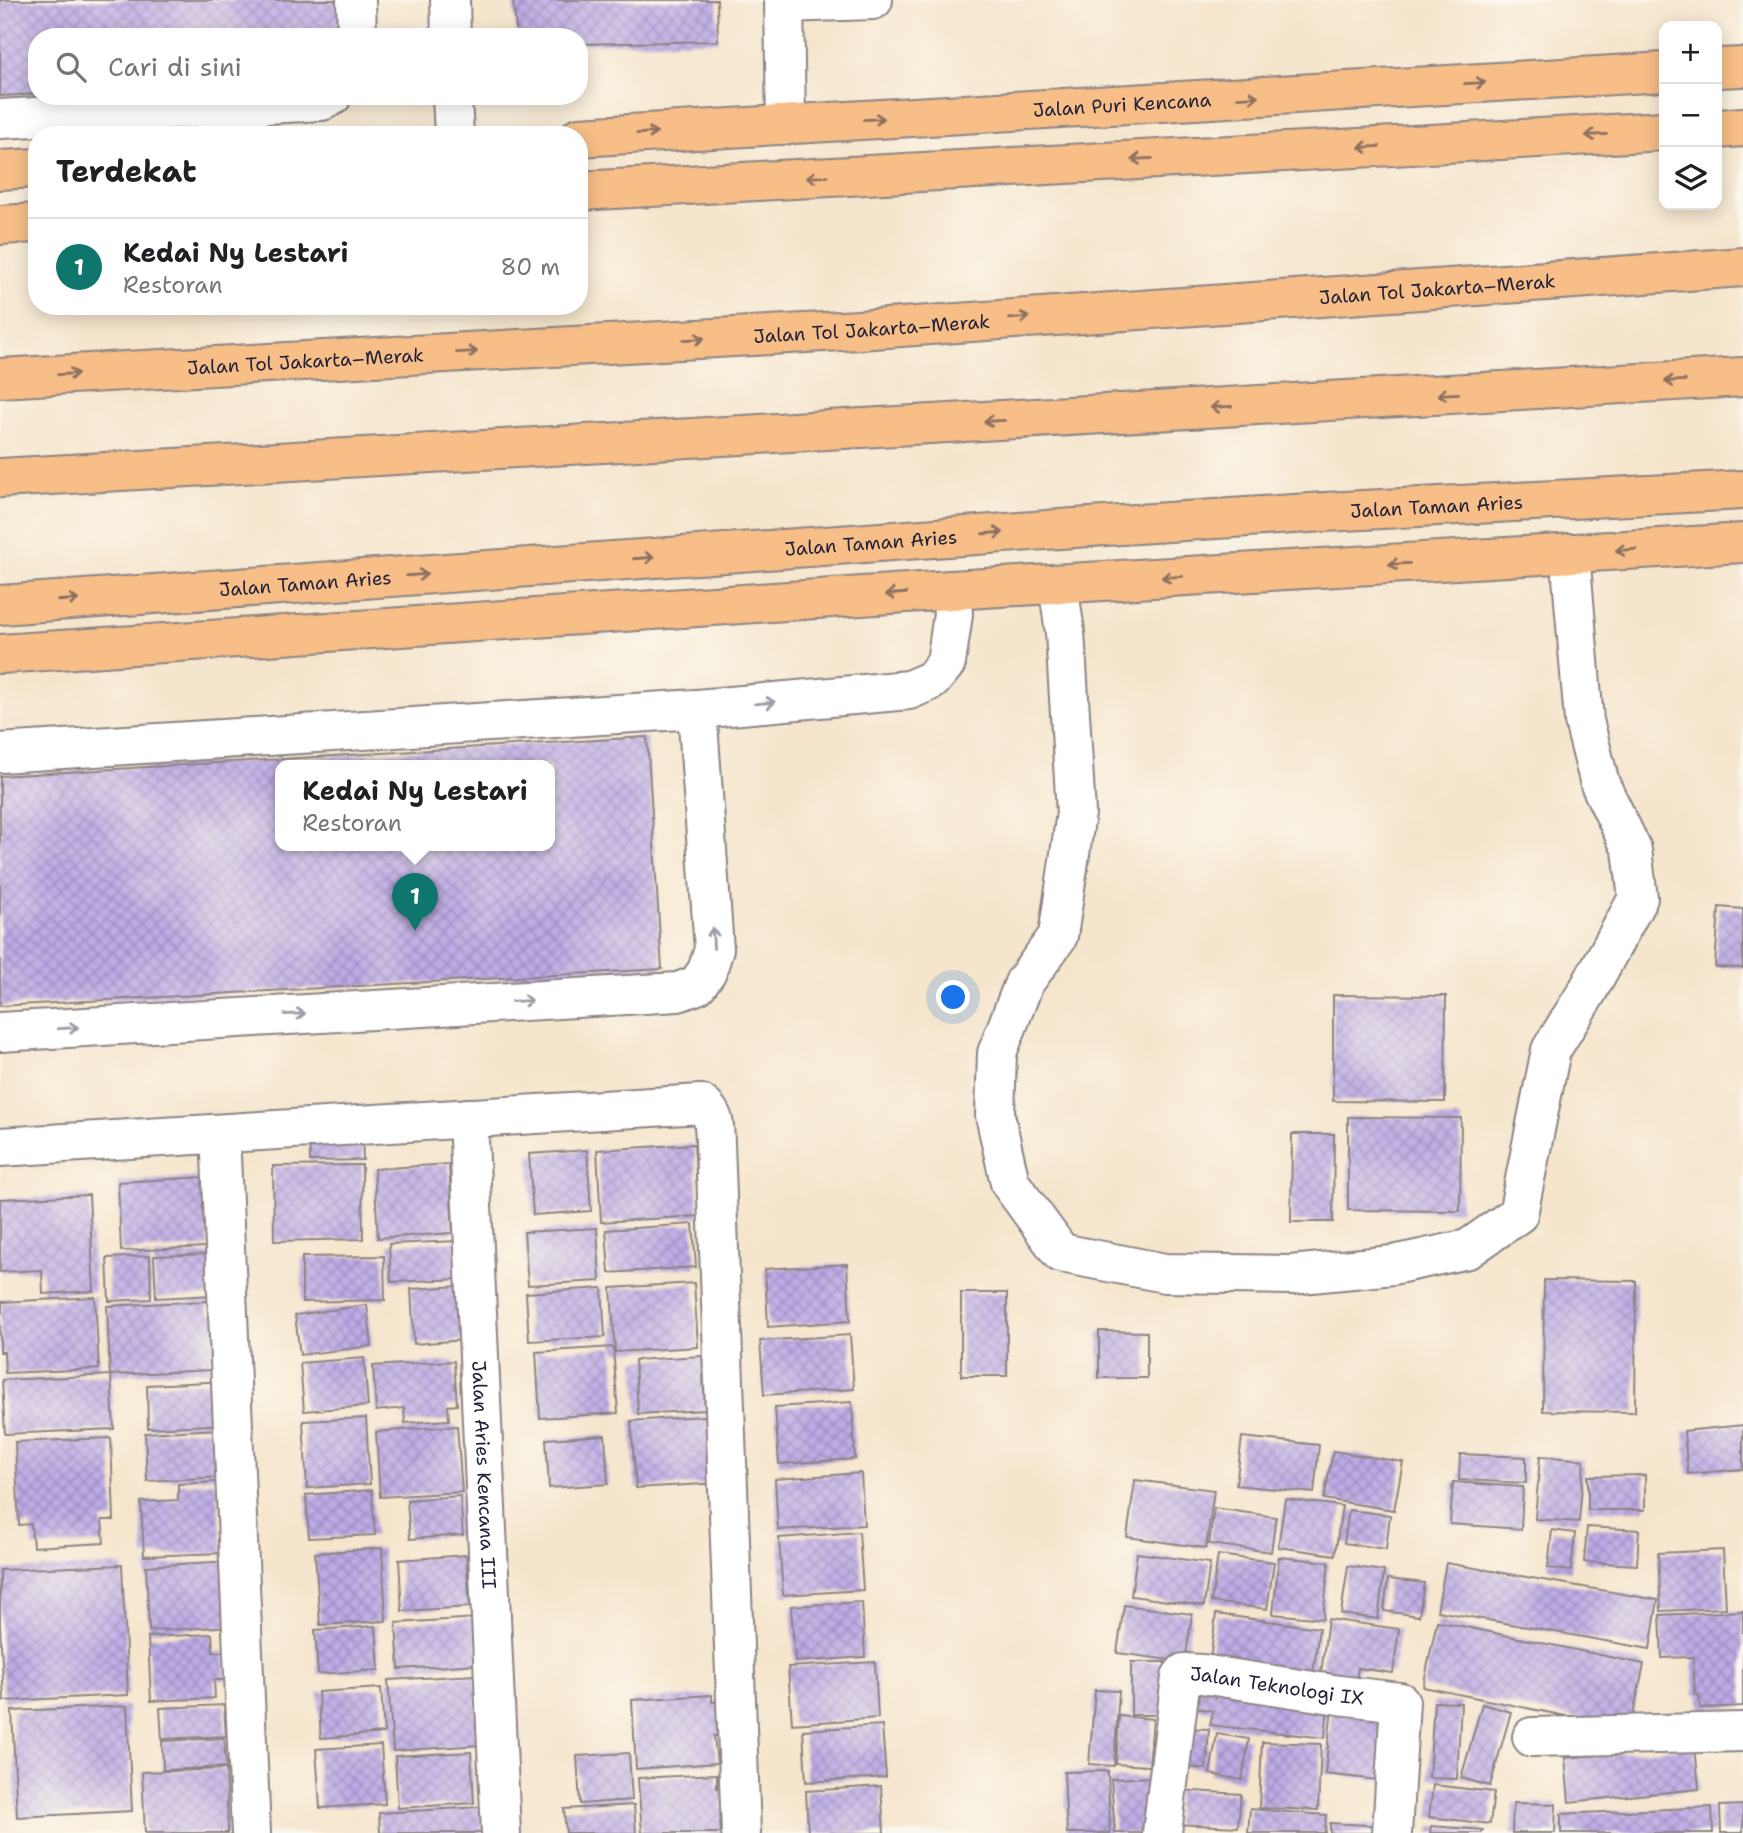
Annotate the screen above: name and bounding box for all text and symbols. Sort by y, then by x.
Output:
map controls [1659,21,1722,210]
button: + [1659,21,1722,84]
search box [28,28,588,105]
icon: search [52,48,90,86]
text: Cari di sini [108,49,242,84]
one-way arrow [1464,76,1486,89]
button: − [1659,84,1722,147]
street label: Jalan Puri Kencana [1032,87,1212,122]
one-way arrow [1237,90,1260,103]
one-way arrow [863,112,885,125]
one-way arrow [636,126,658,139]
one-way arrow [1585,129,1608,142]
one-way arrow [1358,141,1381,154]
button: layers [1659,147,1722,210]
text: Terdekat [56,151,196,192]
one-way arrow [1131,153,1154,166]
one-way arrow [806,171,828,184]
text: Kedai Ny Lestari [123,235,348,270]
text: 1 [74,252,84,282]
text: 80 m [501,252,560,282]
street label: Jalan Tol Jakarta–Merak [1318,268,1556,310]
text: Restoran [123,270,223,300]
street label: Jalan Tol Jakarta–Merak [753,308,991,348]
one-way arrow [1007,312,1030,325]
one-way arrow [682,332,704,345]
street label: Jalan Tol Jakarta–Merak [186,342,425,380]
one-way arrow [455,345,478,358]
one-way arrow [56,367,79,380]
one-way arrow [1664,375,1687,388]
one-way arrow [1437,388,1460,401]
one-way arrow [1209,401,1232,414]
one-way arrow [982,414,1005,427]
street label: Jalan Taman Aries [1350,489,1524,523]
street label: Jalan Taman Aries [784,524,958,561]
one-way arrow [981,527,1004,540]
one-way arrow [1615,544,1638,557]
one-way arrow [632,552,655,565]
one-way arrow [1388,557,1411,570]
street label: Jalan Taman Aries [218,564,392,602]
one-way arrow [405,568,428,581]
one-way arrow [1161,571,1184,584]
one-way arrow [885,588,908,601]
one-way arrow [56,593,79,606]
one-way arrow [753,696,776,709]
popup [275,760,555,851]
text: Kedai Ny Lestari [302,773,528,808]
text: Restoran [302,808,402,838]
pin: 1 [392,873,438,931]
one-way arrow [706,926,719,949]
your location [936,980,970,1014]
one-way arrow [511,994,533,1007]
one-way arrow [283,1007,306,1020]
one-way arrow [56,1021,79,1034]
street label: Jalan Aries Kencana III [467,1360,502,1589]
street label: Jalan Teknologi IX [1189,1661,1365,1710]

